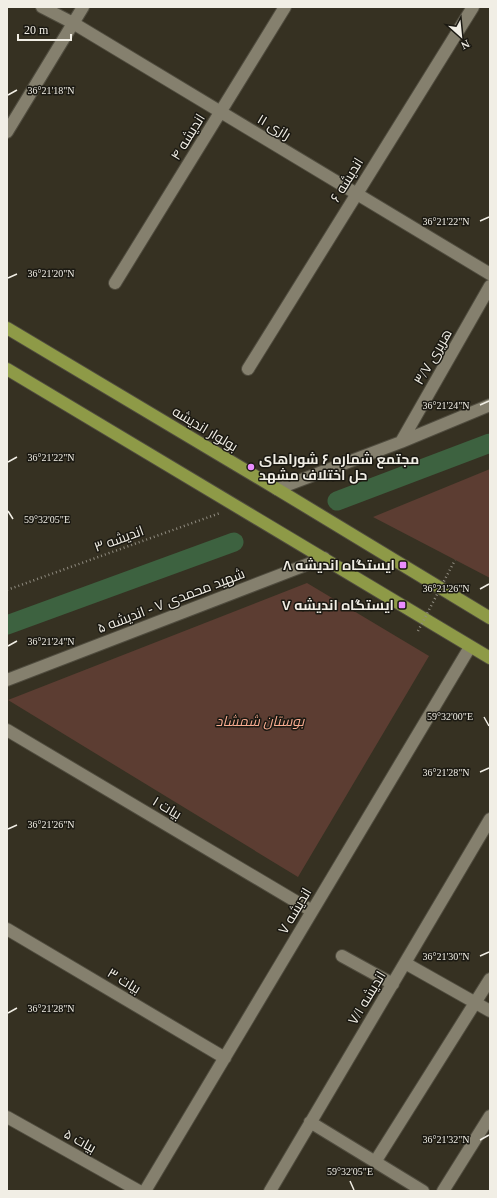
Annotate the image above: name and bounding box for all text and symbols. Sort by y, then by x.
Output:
scale bar [18,16,71,42]
north arrow [441,16,481,56]
text: 20 m [24,23,49,37]
text: N [459,38,472,52]
text: 36°21'18"N [27,85,75,96]
street label: اندیشه ۴ [168,111,208,163]
street label: رازی ۱۱ [255,111,293,143]
street label: اندیشه ۶ [328,155,366,205]
text: 36°21'22"N [422,216,470,227]
text: 36°21'20"N [27,268,75,279]
street label: هریری ۳/۷ [411,327,455,387]
text: 36°21'24"N [422,400,470,411]
street label: بولوار اندیشه [170,404,240,454]
place label: مجتمع شماره ۶ شوراهای حل اختلاف مشهد [259,451,419,484]
text: 36°21'22"N [27,452,75,463]
marker: مجتمع شماره ۶ شوراهای حل اختلاف مشهد [246,462,256,472]
text: 59°32'05"E [24,514,70,525]
street label: اندیشه ۳ [92,523,146,555]
place label: ایستگاه اندیشه ۸ [283,557,395,573]
marker: ایستگاه اندیشه ۸ [398,560,408,570]
street label: شهید محمدی ۷ - اندیشه ۵ [95,566,247,636]
text: 36°21'26"N [422,583,470,594]
place label: ایستگاه اندیشه ۷ [282,597,394,613]
marker: ایستگاه اندیشه ۷ [397,600,407,610]
text: 36°21'24"N [27,636,75,647]
text: 59°32'00"E [427,711,473,722]
park label: بوستان شمشاد [216,714,305,730]
text: 36°21'28"N [422,767,470,778]
street label: بیات ۱ [150,794,184,822]
text: 36°21'26"N [27,819,75,830]
street label: اندیشه ۷ [275,885,315,937]
text: 36°21'30"N [422,951,470,962]
street label: بیات ۳ [105,965,143,997]
street label: اندیشه ۷/۱ [345,969,389,1027]
text: 36°21'28"N [27,1003,75,1014]
street label: بیات ۵ [61,1126,99,1156]
text: 36°21'32"N [422,1134,470,1145]
text: 59°32'05"E [327,1166,373,1177]

